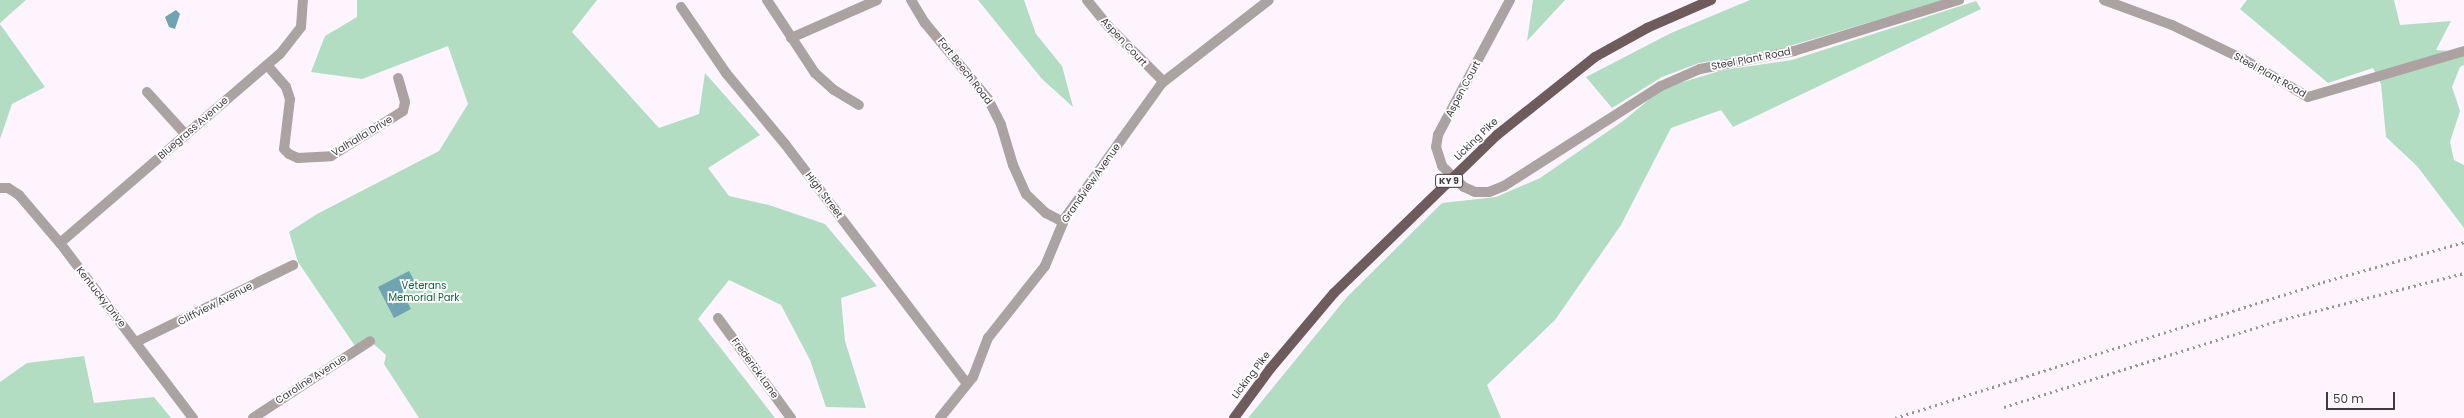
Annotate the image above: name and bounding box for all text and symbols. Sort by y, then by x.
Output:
street label: Aspen Court [1099,15,1149,69]
street label: Fort Beech Road [935,35,995,107]
street label: Steel Plant Road [1710,45,1792,73]
street label: Steel Plant Road [2232,50,2308,100]
street label: Aspen Court [1443,59,1483,119]
street label: Bluegrass Avenue [155,94,231,162]
street label: Valhalla Drive [330,113,394,159]
street label: Licking Pike [1452,115,1500,163]
street label: Grandview Avenue [1059,141,1123,225]
street label: High Street [803,170,845,220]
road number: KY 9 [1435,174,1463,188]
street label: Kentucky Drive [74,264,128,330]
park label: Veterans Memorial Park [388,279,460,302]
street label: Cliffview Avenue [176,280,254,328]
street label: Frederick Lane [729,335,781,401]
street label: Licking Pike [1229,349,1273,401]
street label: Caroline Avenue [273,352,349,406]
scale bar [2328,384,2397,410]
text: 50 m [2333,390,2364,407]

